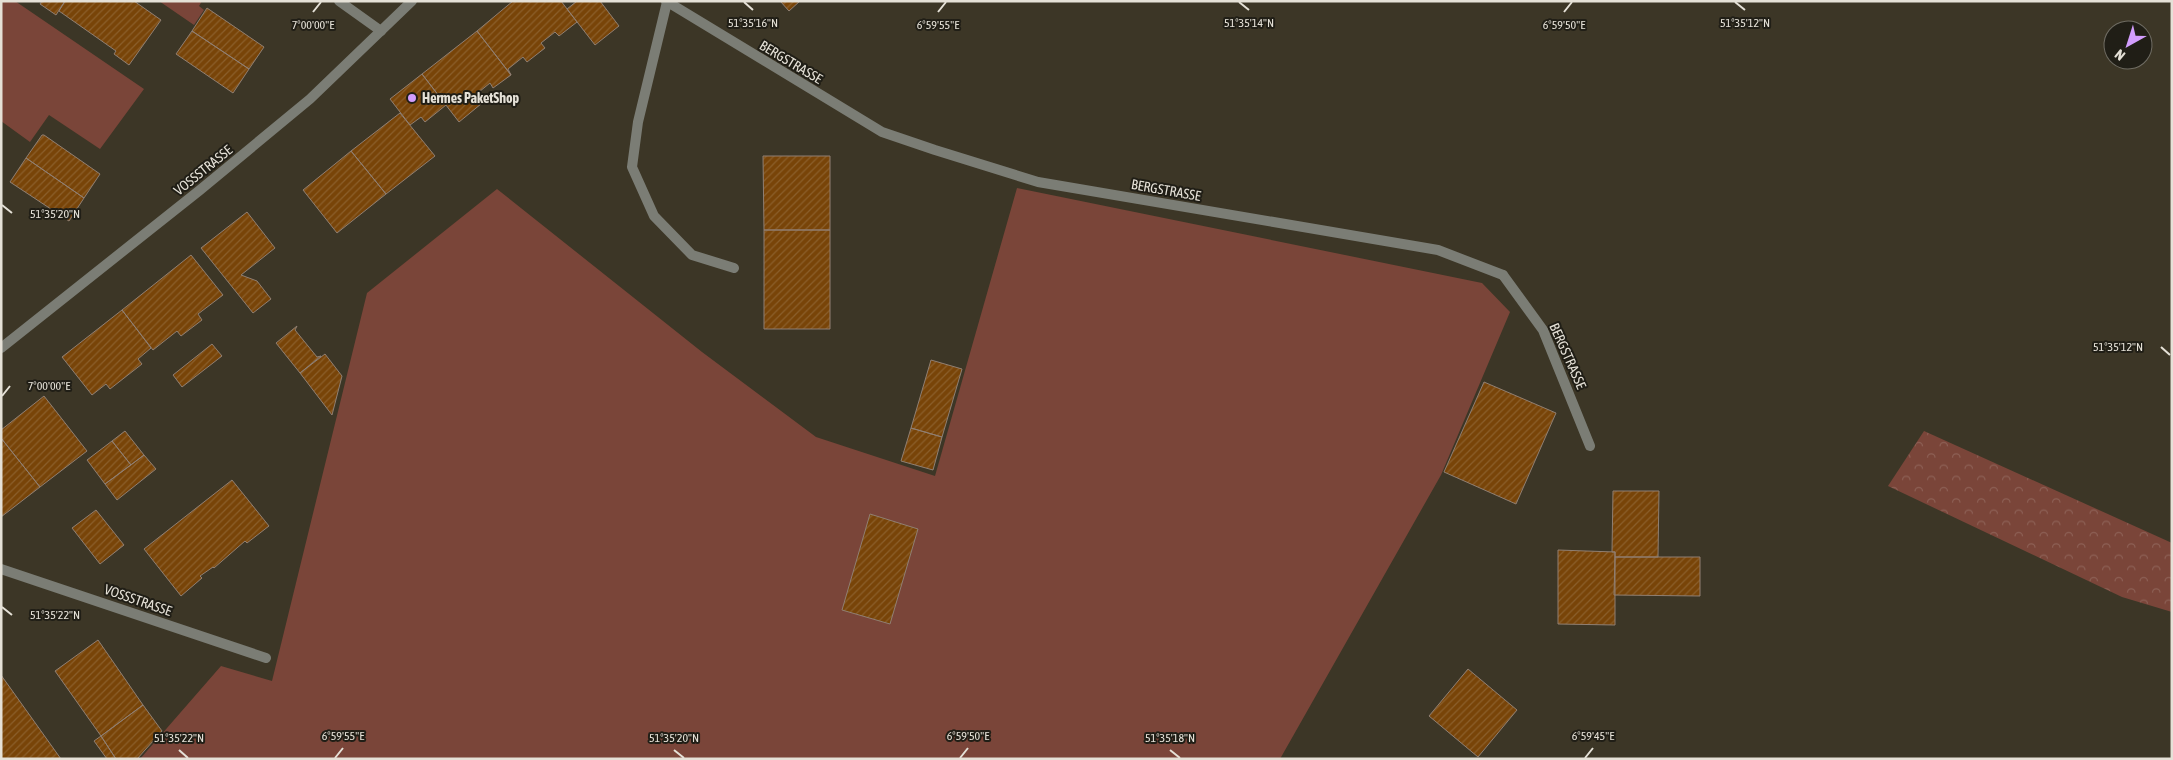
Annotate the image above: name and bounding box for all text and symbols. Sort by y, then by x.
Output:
text: 51°35'16"N [728,16,778,30]
text: 51°35'14"N [1224,16,1274,30]
text: 51°35'12"N [1720,16,1770,30]
text: 7°00'00"E [292,18,334,32]
text: 6°59'55"E [917,18,959,32]
text: 6°59'50"E [1543,18,1585,32]
north arrow [2103,20,2153,70]
street label: BERGSTRASSE [757,37,825,87]
text: N [2112,46,2128,64]
place label: Hermes PaketShop [422,90,520,106]
marker: Hermes PaketShop [406,92,418,104]
street label: VOSSSTRASSE [171,142,235,198]
street label: BERGSTRASSE [1130,176,1202,204]
text: 51°35'20"N [30,207,80,221]
street label: BERGSTRASSE [1546,321,1590,391]
text: 51°35'12"N [2093,340,2143,354]
text: 7°00'00"E [28,379,70,393]
street label: VOSSSTRASSE [102,581,174,619]
text: 51°35'22"N [30,608,80,622]
text: 6°59'55"E [322,729,364,743]
text: 6°59'50"E [947,729,989,743]
text: 6°59'45"E [1572,729,1614,743]
text: 51°35'22"N [154,731,204,745]
text: 51°35'20"N [649,731,699,745]
text: 51°35'18"N [1145,731,1195,745]

